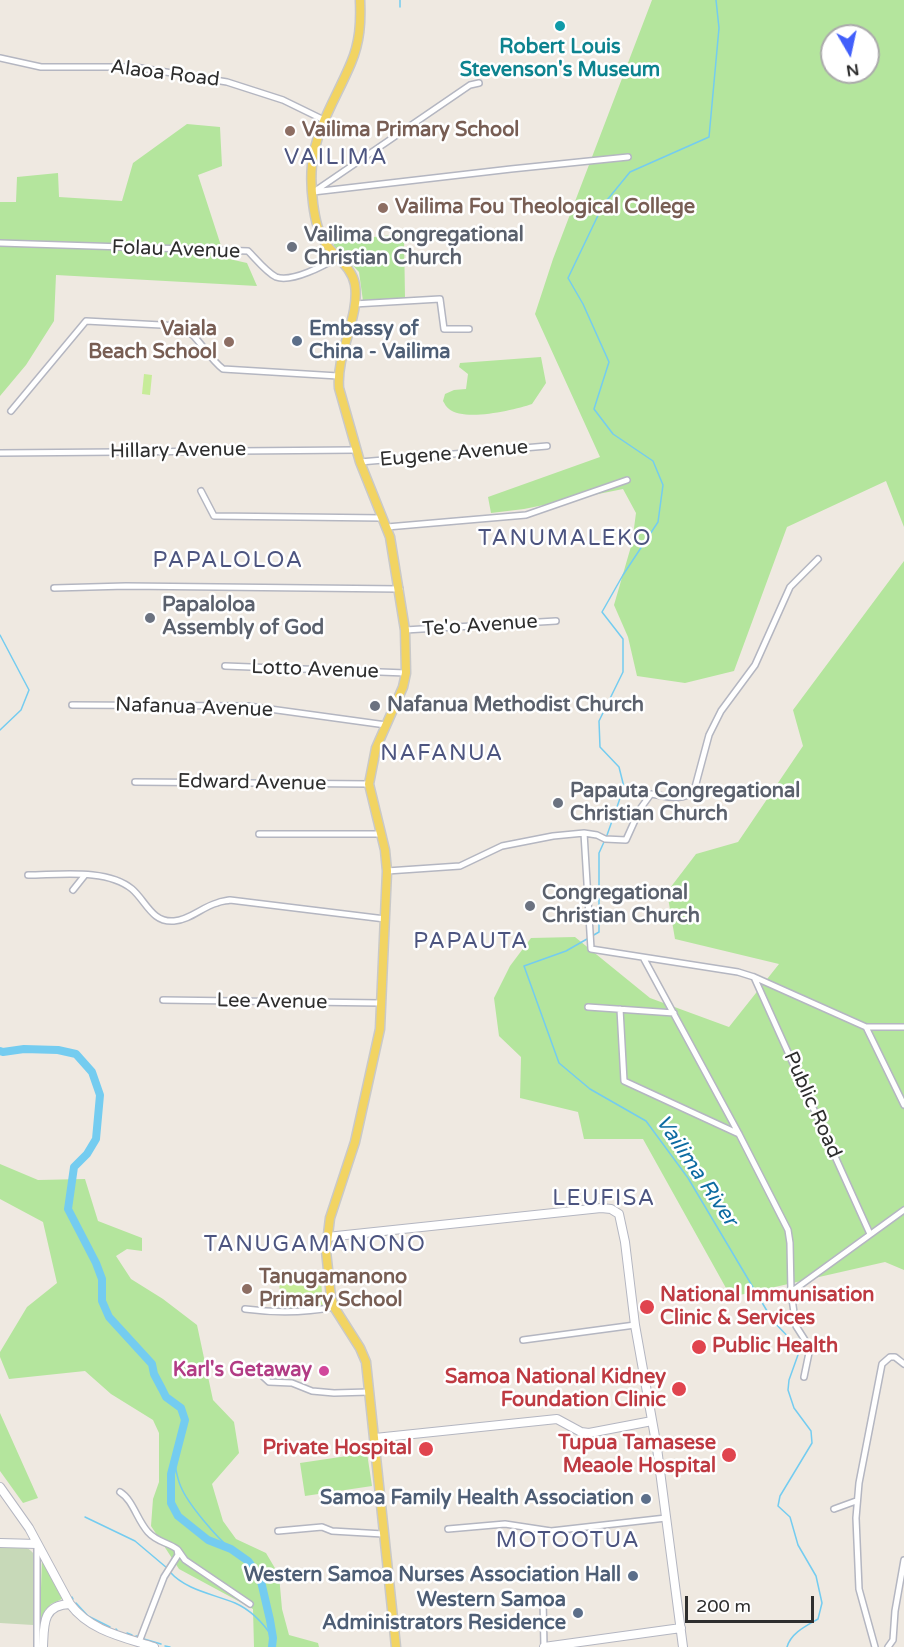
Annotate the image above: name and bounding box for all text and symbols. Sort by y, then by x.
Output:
marker: Robert Louis Stevenson's Museum [553,19,567,33]
north arrow [820,24,880,84]
place label: Robert Louis Stevenson's Museum [460,36,660,83]
street label: Alaoa Road [109,55,221,93]
text: N [845,59,860,81]
place label: Vailima Primary School [302,119,519,143]
marker: Vailima Primary School [283,124,297,138]
district label: VAILIMA [284,145,388,171]
place label: Vailima Fou Theological College [395,196,695,220]
marker: Vailima Fou Theological College [376,201,390,215]
place label: Vailima Congregational Christian Church [304,224,524,271]
street label: Folau Avenue [111,236,241,264]
marker: Vailima Congregational Christian Church [285,240,299,254]
place label: Vaiala Beach School [88,318,217,365]
place label: Embassy of China - Vailima [309,318,451,365]
marker: Embassy of China - Vailima [290,334,304,348]
marker: Vaiala Beach School [222,335,236,349]
street label: Eugene Avenue [379,436,529,472]
street label: Hillary Avenue [110,438,246,464]
district label: TANUMALEKO [478,526,652,552]
district label: PAPALOLOA [152,548,304,574]
place label: Papaloloa Assembly of God [162,594,324,641]
street label: Te'o Avenue [422,610,538,642]
marker: Papaloloa Assembly of God [143,611,157,625]
street label: Lotto Avenue [251,656,379,684]
street label: Nafanua Avenue [115,693,273,723]
place label: Nafanua Methodist Church [387,694,644,718]
marker: Nafanua Methodist Church [368,699,382,713]
district label: NAFANUA [380,741,504,767]
street label: Edward Avenue [177,770,327,796]
place label: Papauta Congregational Christian Church [570,780,800,827]
marker: Papauta Congregational Christian Church [551,796,565,810]
place label: Congregational Christian Church [542,882,700,929]
marker: Congregational Christian Church [523,899,537,913]
district label: PAPAUTA [413,929,529,955]
street label: Lee Avenue [216,989,328,1015]
street label: Public Road [778,1048,846,1162]
water label: Vailima River [650,1111,742,1231]
district label: LEUFISA [552,1186,656,1212]
district label: TANUGAMANONO [204,1232,426,1258]
place label: Tanugamanono Primary School [259,1266,407,1313]
marker: Tanugamanono Primary School [240,1282,254,1296]
place label: National Immunisation Clinic & Services [660,1284,874,1331]
marker: National Immunisation Clinic & Services [638,1298,656,1316]
place label: Public Health [712,1335,838,1359]
marker: Public Health [690,1338,708,1356]
place label: Karl's Getaway [173,1359,312,1383]
marker: Karl's Getaway [317,1364,331,1378]
place label: Samoa National Kidney Foundation Clinic [445,1366,666,1413]
marker: Samoa National Kidney Foundation Clinic [670,1380,688,1398]
place label: Tupua Tamasese Meaole Hospital [558,1432,716,1479]
place label: Private Hospital [263,1437,412,1461]
marker: Private Hospital [417,1440,435,1458]
marker: Tupua Tamasese Meaole Hospital [720,1446,738,1464]
place label: Samoa Family Health Association [320,1487,634,1511]
marker: Samoa Family Health Association [639,1492,653,1506]
district label: MOTOOTUA [496,1528,640,1554]
place label: Western Samoa Nurses Association Hall [244,1564,621,1588]
marker: Western Samoa Nurses Association Hall [626,1569,640,1583]
scale bar [688,1584,817,1622]
place label: Western Samoa Administrators Residence [322,1589,566,1636]
text: 200 m [696,1595,751,1617]
marker: Western Samoa Administrators Residence [571,1606,585,1620]

